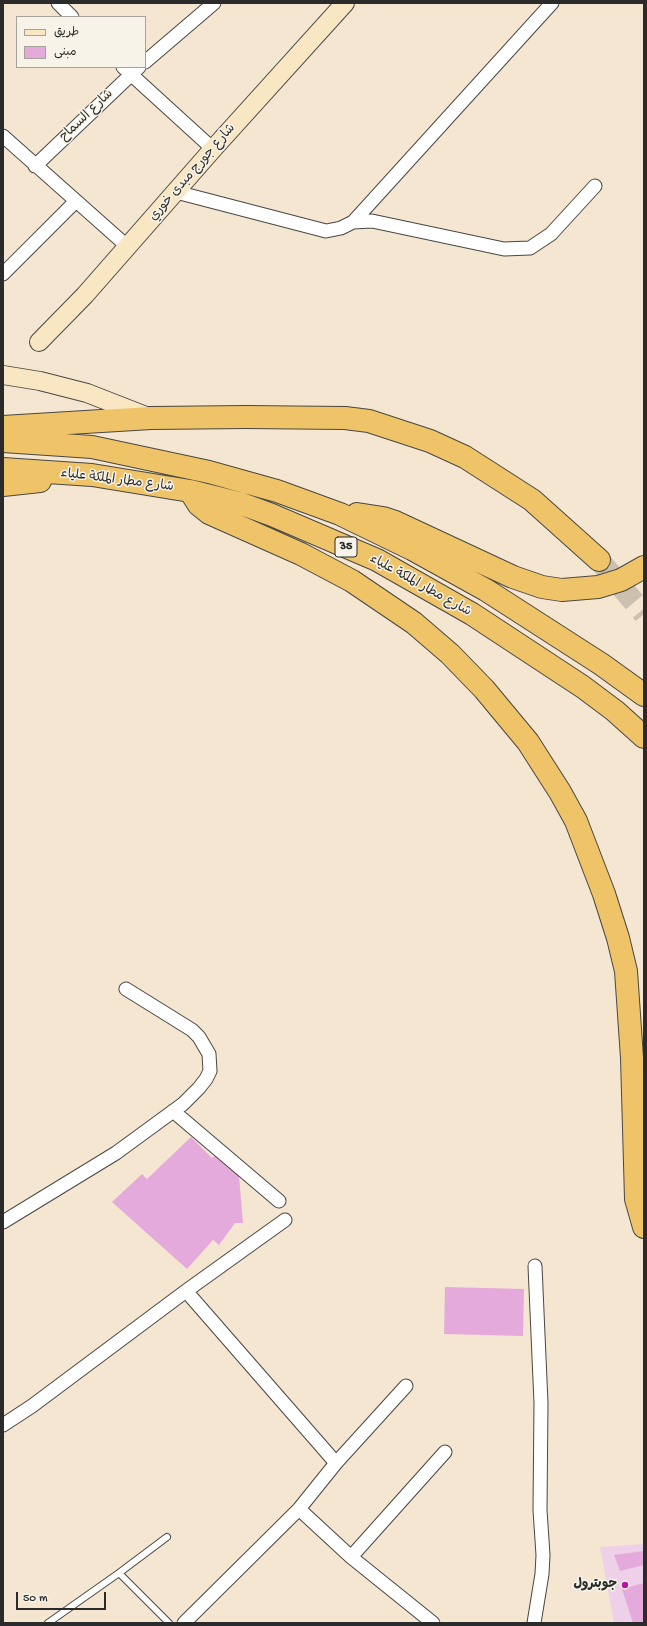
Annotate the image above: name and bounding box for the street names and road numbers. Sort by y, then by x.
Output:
street label: شارع السماح [57,87,117,145]
street label: شارع جورج مبدى خوري [146,121,240,225]
street label: شارع مطار الملكة علياء [60,466,174,496]
road number: 35 [335,537,357,557]
street label: شارع مطار الملكة علياء [367,552,473,620]

